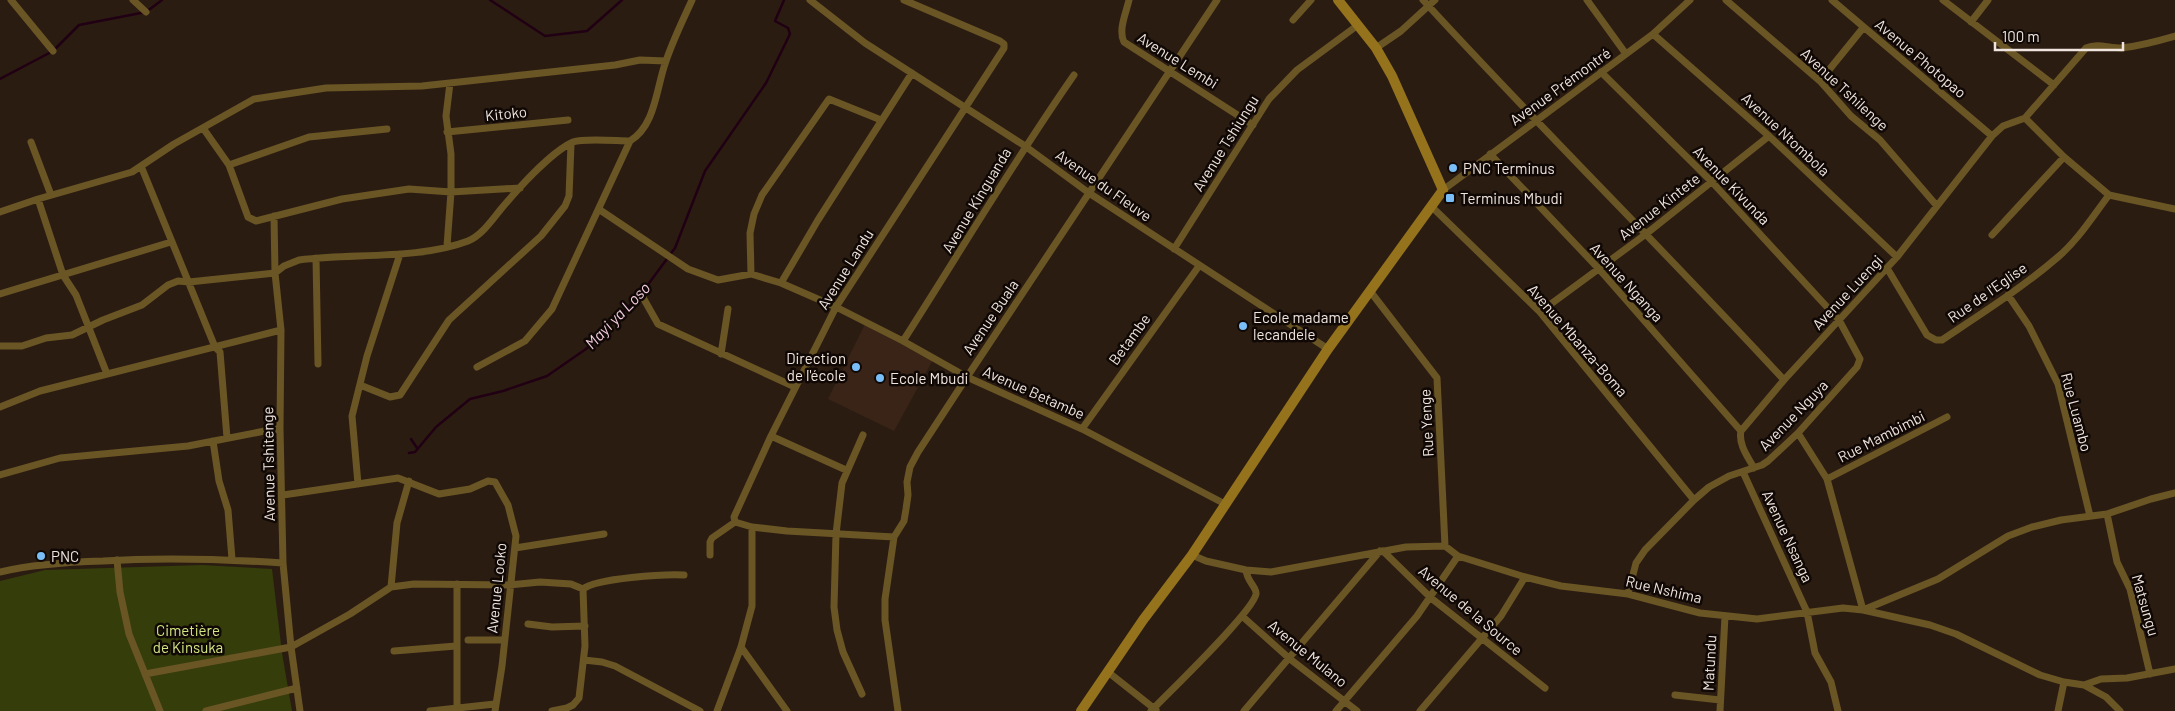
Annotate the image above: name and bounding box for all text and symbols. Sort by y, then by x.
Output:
street label: Avenue Photopao [1872,15,1970,101]
scale bar [1995,20,2122,52]
text: 100 m [2002,27,2040,45]
street label: Avenue Lembi [1134,28,1222,92]
street label: Avenue Prémontré [1506,43,1614,129]
street label: Avenue Tshilenge [1797,44,1893,134]
street label: Avenue Ntombola [1738,89,1834,179]
street label: Avenue Tshiungu [1188,92,1262,194]
street label: Kitoko [484,102,528,124]
street label: Avenue Kivunda [1690,142,1774,228]
street label: Avenue Kinguanda [938,144,1014,256]
street label: Avenue du Fleuve [1053,145,1155,225]
place label: PNC Terminus [1463,159,1555,177]
marker: PNC Terminus [1447,162,1459,174]
street label: Avenue Kintete [1615,169,1703,243]
place label: Terminus Mbudi [1460,189,1562,207]
marker: Terminus Mbudi [1444,192,1456,204]
street label: Avenue Landu [813,226,877,312]
street label: Avenue Nganga [1587,239,1667,325]
street label: Avenue Luengi [1808,251,1886,333]
street label: Rue de l'Eglise [1944,258,2030,326]
street label: Avenue Buala [958,276,1022,358]
water label: Mayi ya Loso [581,278,653,352]
street label: Avenue Mbanza-Boma [1524,280,1632,400]
place label: Ecole madame lecandele [1253,308,1349,343]
street label: Betambe [1104,310,1154,368]
marker: Ecole madame lecandele [1237,320,1249,332]
place label: Direction de l'école [786,349,846,384]
marker: Direction de l'école [850,361,862,373]
street label: Avenue Betambe [980,361,1088,423]
place label: Ecole Mbudi [890,369,968,387]
street label: Rue Luambo [2058,371,2096,453]
marker: Ecole Mbudi [874,372,886,384]
street label: Avenue Nguya [1755,376,1831,454]
street label: Rue Yenge [1415,389,1437,457]
street label: Avenue Tshitenge [258,406,278,522]
street label: Rue Mambimbi [1834,406,1928,466]
street label: Avenue Nsanga [1759,487,1817,585]
street label: Avenue Looko [482,542,510,634]
place label: PNC [51,547,79,565]
marker: PNC [35,550,47,562]
street label: Avenue de la Source [1415,561,1527,659]
street label: Rue Nshima [1624,572,1704,606]
street label: Matsungu [2129,572,2163,638]
street label: Avenue Mulano [1265,616,1351,690]
park label: Cimetière de Kinsuka [153,621,223,656]
street label: Matundu [1699,635,1719,691]

